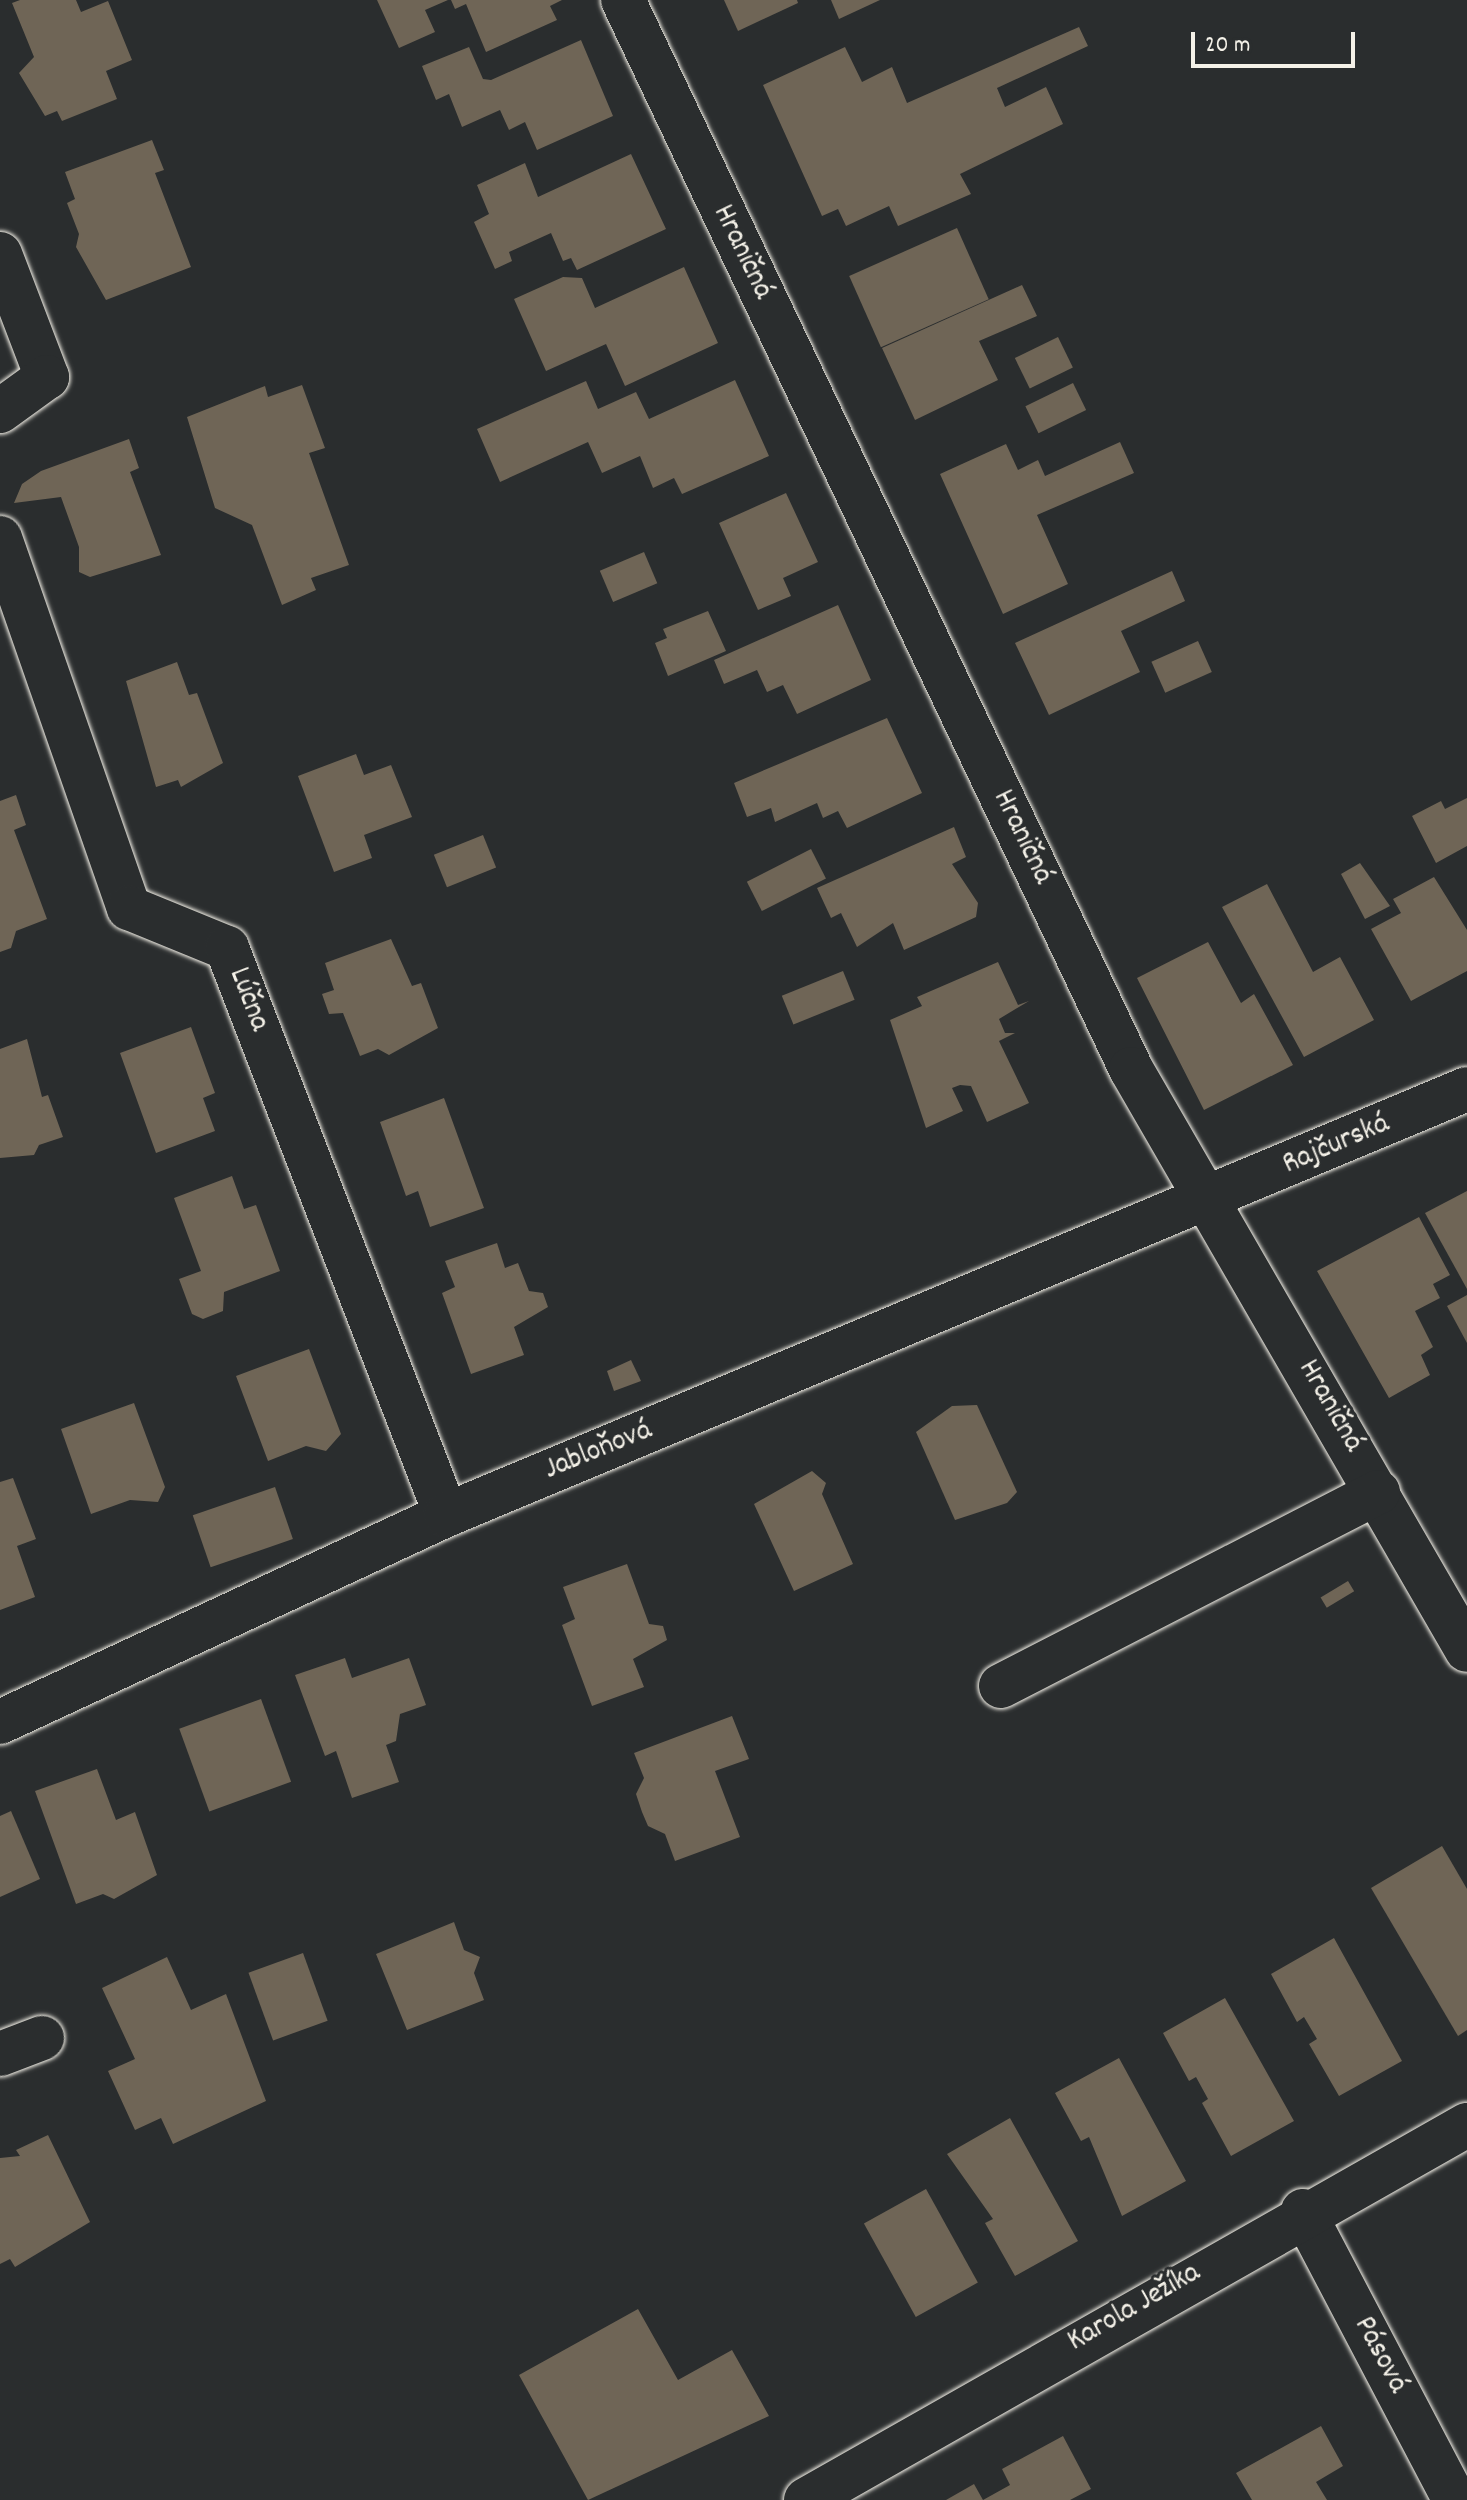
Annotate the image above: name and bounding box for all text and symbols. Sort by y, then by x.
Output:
scale bar [1195,16,1359,66]
text: 20 m [1205,29,1251,63]
street label: Hraničná [703,200,779,306]
street label: Hraničná [983,785,1059,891]
street label: Lúčna [219,963,275,1037]
street label: Rajčurská [1278,1107,1396,1185]
street label: Hraničná [1288,1354,1370,1460]
street label: Jabloňová [540,1414,658,1490]
street label: Karola Ježíka [1062,2257,1208,2361]
street label: Pásová [1344,2311,1414,2401]

